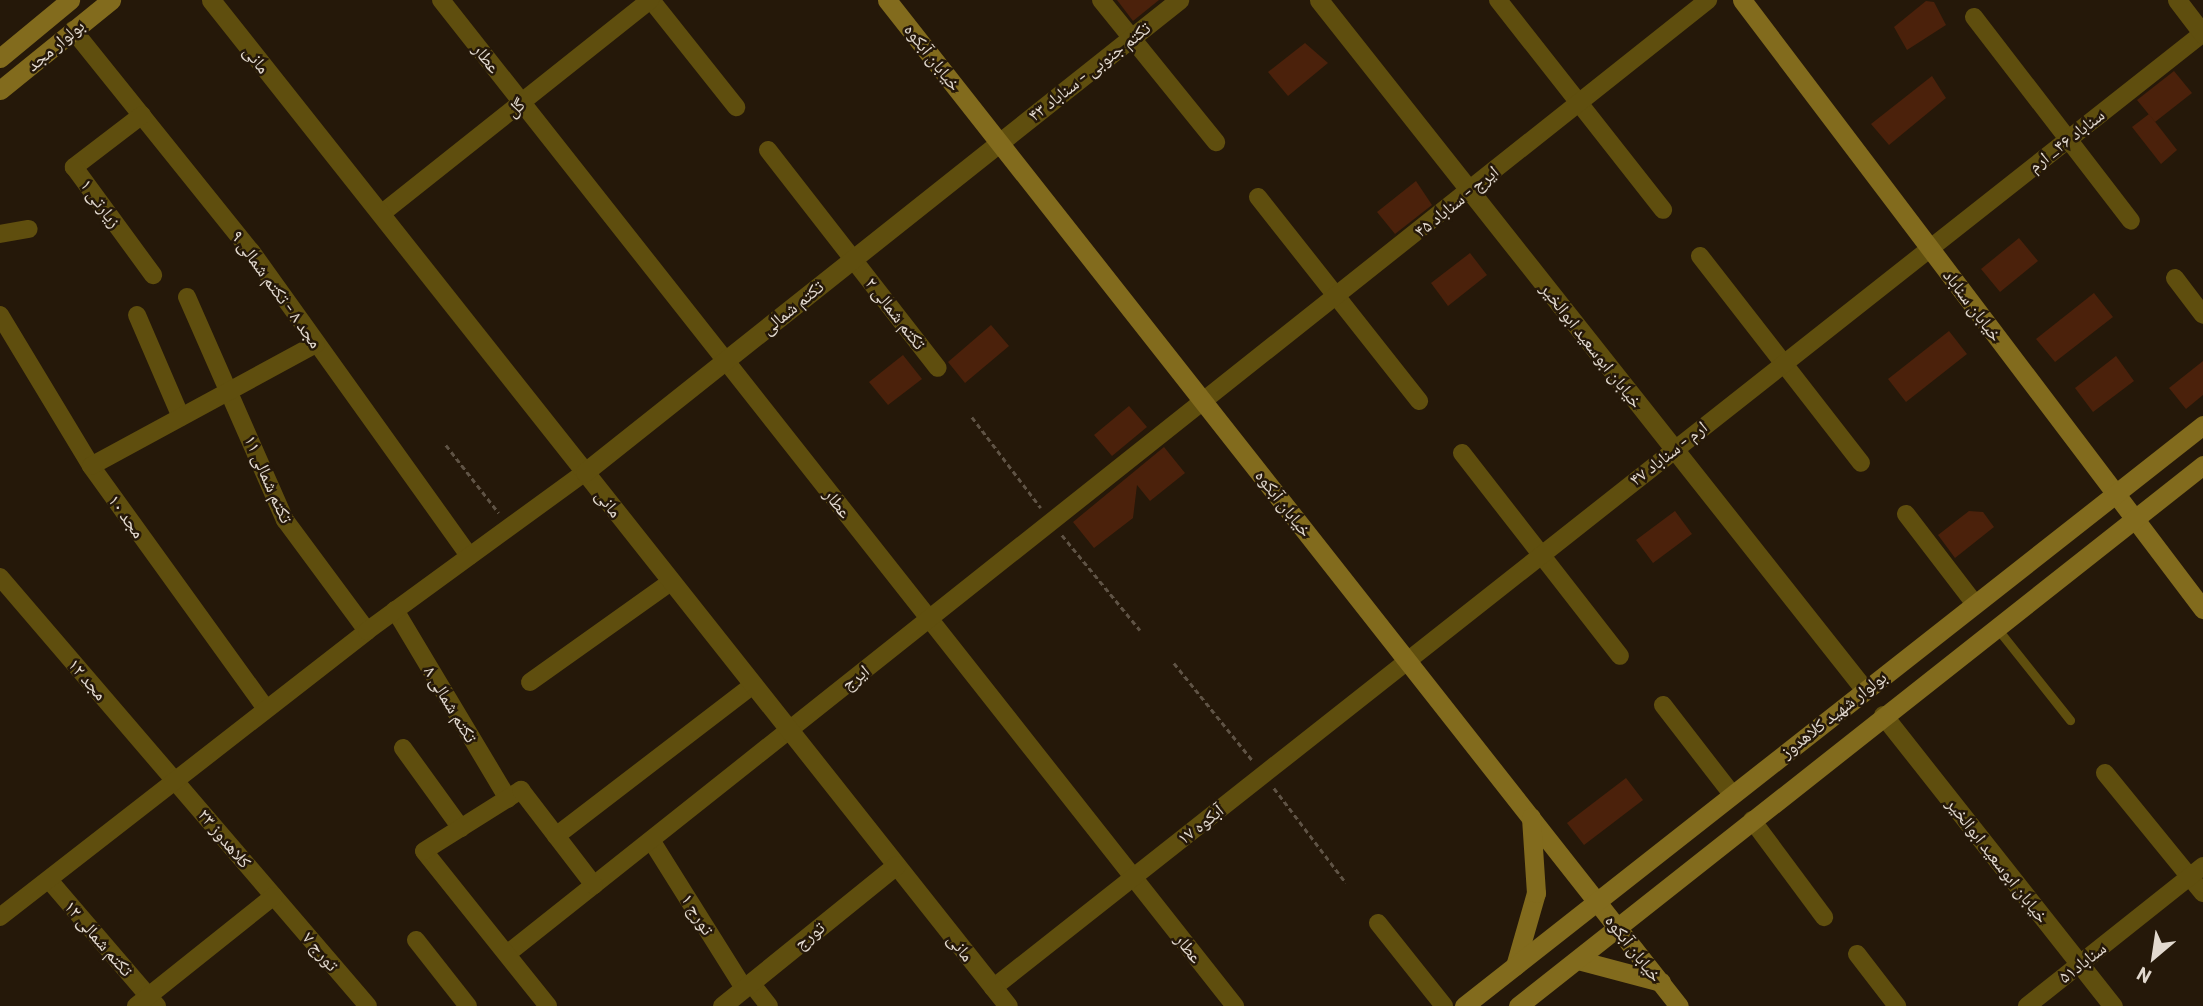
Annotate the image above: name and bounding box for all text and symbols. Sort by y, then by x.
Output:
street label: بولوار مجد [22,14,88,76]
street label: تکتم جنوبی - سناباد ۴۳ [1024,17,1154,125]
street label: خیابان آبکوه [900,19,966,95]
street label: عطار [469,39,505,77]
street label: مانی [239,40,275,78]
street label: گل [501,93,529,121]
street label: سناباد ۴۶_ ارم [2024,104,2108,176]
street label: ایرج - سناباد ۴۵ [1410,161,1502,241]
street label: زیارتی ۱ [76,174,126,232]
street label: مجد ۸ - تکتم شمالی ۹ [227,226,327,352]
street label: خیابان سناباد [1939,265,2007,345]
street label: تکتم شمالی ۲ [861,273,931,353]
street label: تکتم شمالی [756,275,828,339]
street label: خیابان ابوسعید ابوالخیر [1536,278,1648,412]
street label: ارم - سناباد ۴۷ [1625,416,1711,490]
street label: تکتم شمالی ۱۱ [240,432,298,526]
street label: خیابان آبکوه [1251,465,1317,541]
street label: مانی [591,484,627,522]
street label: عطار [820,484,856,522]
street label: مجد ۱۰ [104,490,150,542]
street label: مجد ۱۲ [64,654,112,704]
street label: ایرج [837,660,873,694]
street label: تکتم شمالی ۸ [420,662,482,746]
street label: بولوار شهید کلاهدوز [1775,666,1891,762]
street label: خیابان ابوسعید ابوالخیر [1942,793,2054,927]
street label: آبکوه ۱۷ [1172,799,1228,849]
street label: کلاهدوز ۲۳ [194,804,256,872]
street label: تورج ۱ [677,889,719,939]
street label: تکتم شمالی ۱۲ [60,896,138,980]
street label: خیابان آبکوه [1601,910,1667,986]
street label: تورج [789,916,829,954]
north arrow [2119,922,2189,992]
street label: تورج ۷ [298,927,344,975]
street label: مانی [943,928,979,966]
street label: عطار [1171,929,1207,967]
street label: سناباد۵۱ [2054,937,2110,987]
text: N [2132,963,2155,989]

